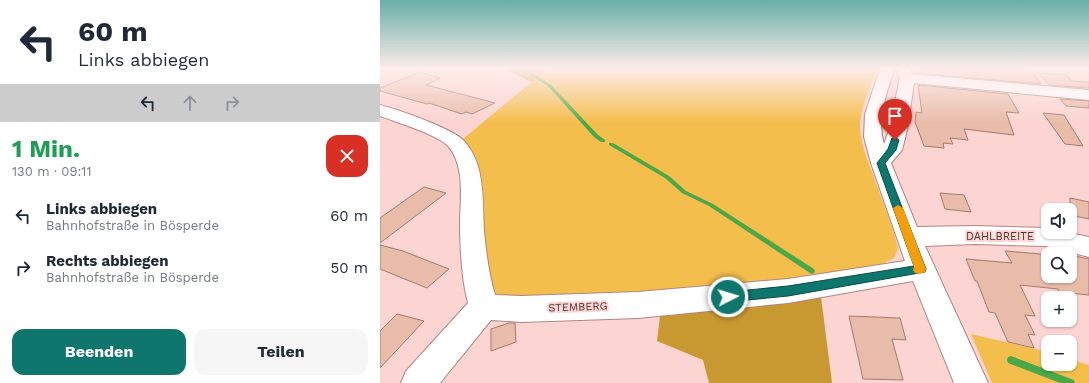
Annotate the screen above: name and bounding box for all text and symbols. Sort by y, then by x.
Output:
text: 60 m [78,15,148,48]
icon: left [12,16,64,68]
text: Links abbiegen [78,49,209,70]
icon: left [137,92,159,114]
icon: ahead [179,92,201,114]
icon: right [221,92,243,114]
pin [878,99,912,140]
icon: arrive [884,105,906,127]
text: 1 Min. [12,135,80,163]
button: close [326,135,368,177]
text: 130 m · 09:11 [12,164,91,179]
text: Links abbiegen [46,200,157,218]
map controls [1041,203,1077,371]
button: sound [1041,203,1077,239]
icon: left [12,205,34,227]
text: 60 m [330,207,368,225]
text: Bahnhofstraße in Bösperde [46,218,219,233]
street label: DAHLBREITE [966,230,1034,243]
button: search [1041,247,1077,283]
text: Rechts abbiegen [46,252,168,270]
icon: right [12,257,34,279]
text: 50 m [331,259,368,277]
text: Bahnhofstraße in Bösperde [46,270,219,285]
position arrow [707,276,749,318]
button: + [1041,291,1077,327]
street label: STEMBERG [548,299,608,315]
button: Beenden [12,329,186,375]
button: Teilen [194,329,368,375]
button: − [1041,335,1077,371]

